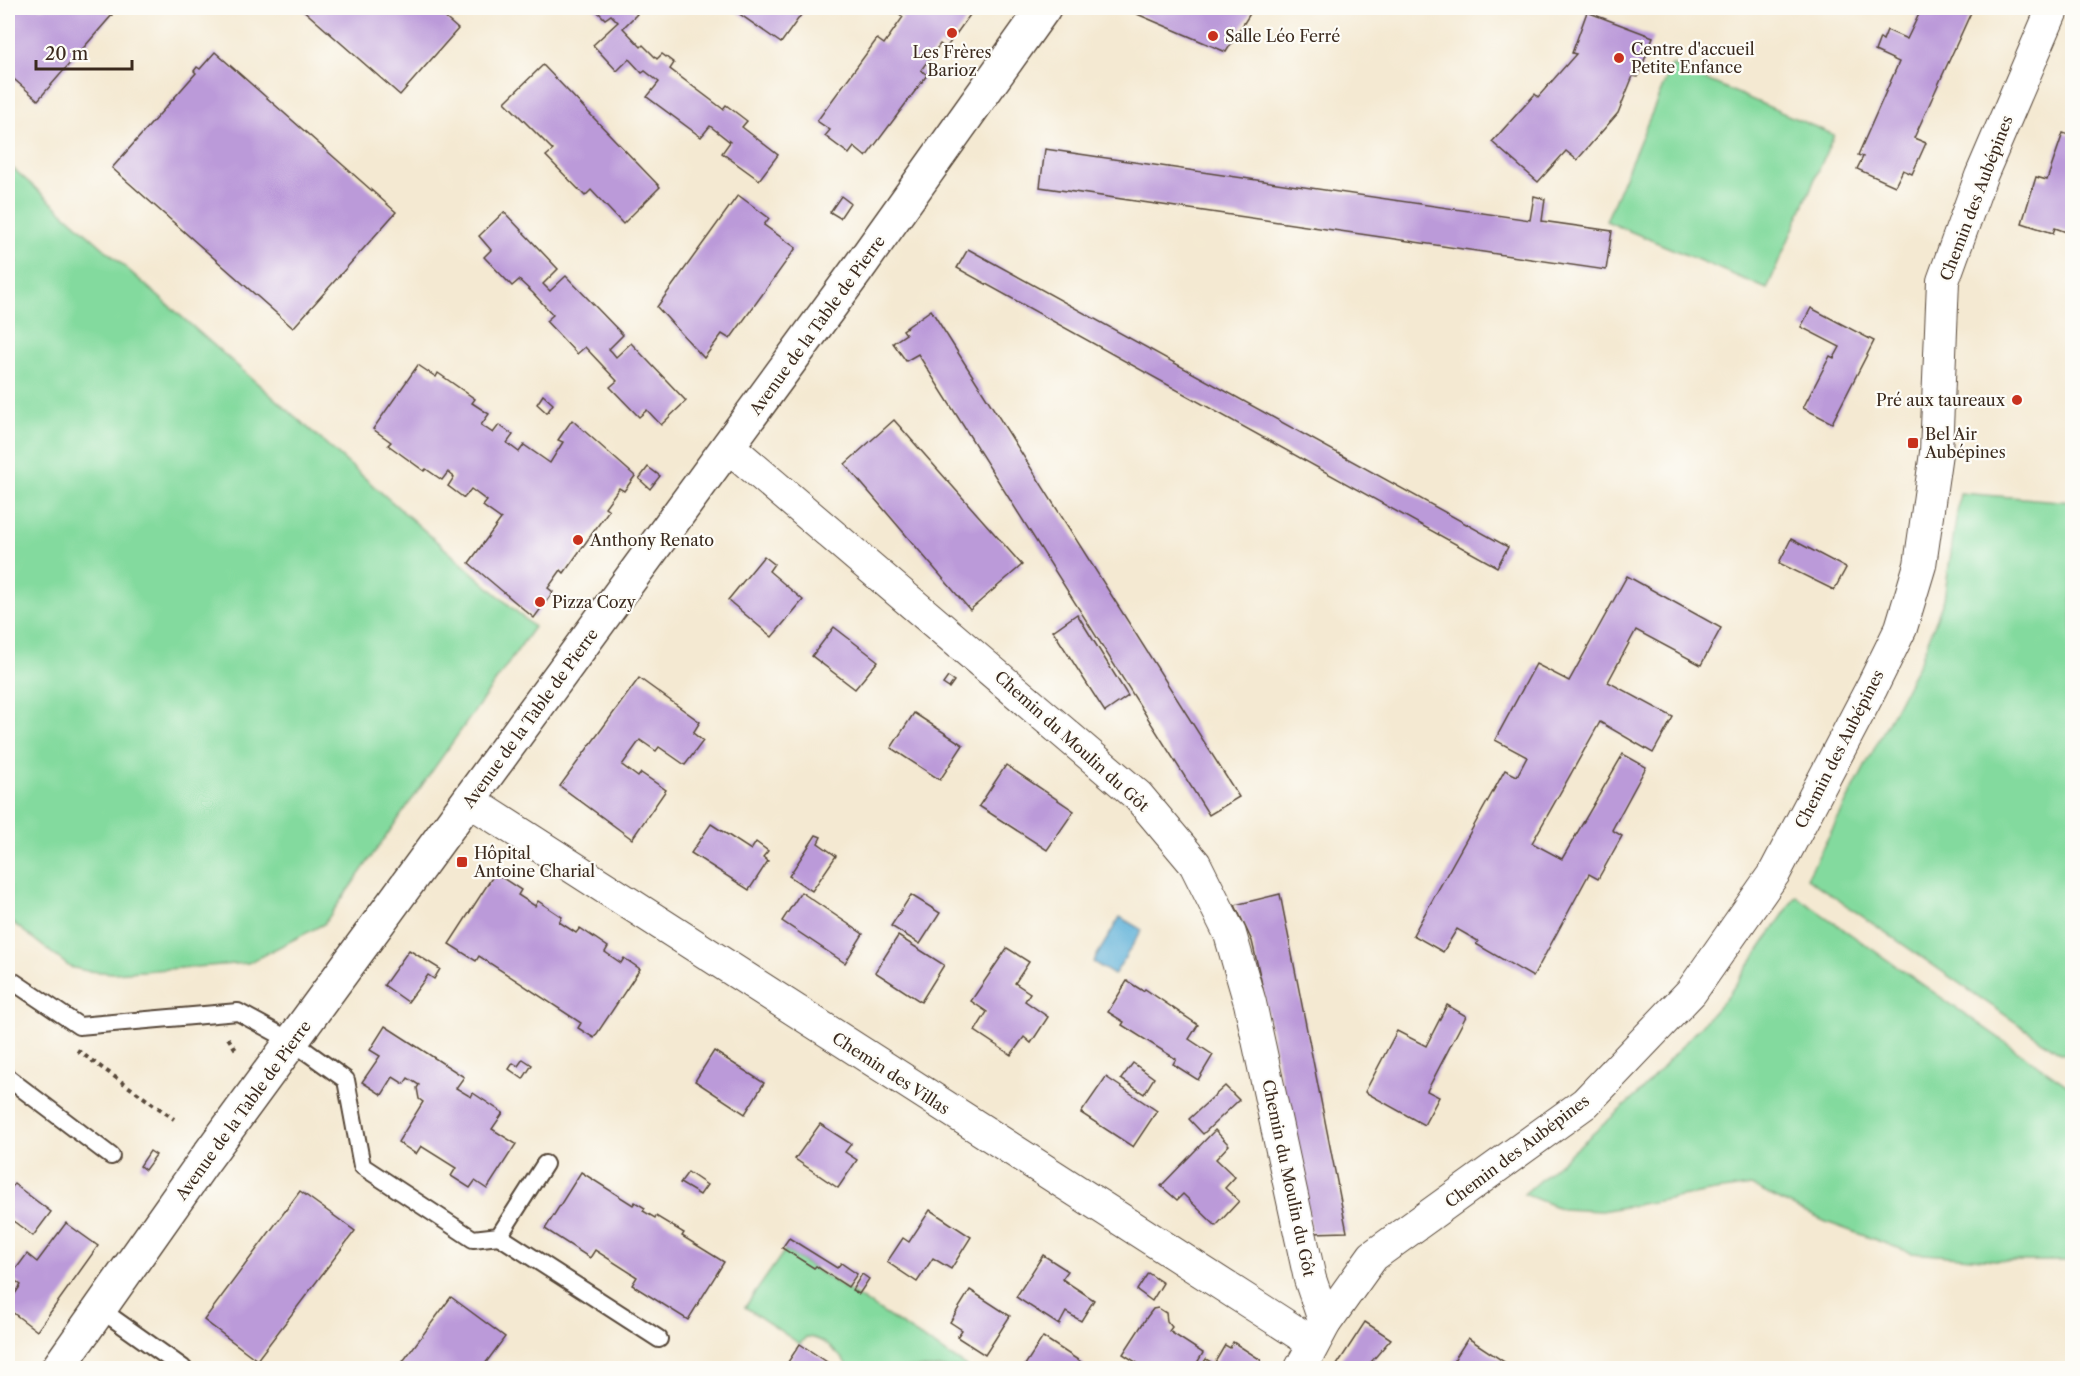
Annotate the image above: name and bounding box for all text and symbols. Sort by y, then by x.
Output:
marker: Les Frères Barioz [945,26,959,40]
place label: Salle Léo Ferré [1225,26,1340,46]
marker: Salle Léo Ferré [1206,29,1220,43]
scale bar [36,33,132,71]
place label: Centre d'accueil Petite Enfance [1631,39,1755,77]
place label: Les Frères Barioz [913,42,992,80]
text: 20 m [45,43,89,65]
marker: Centre d'accueil Petite Enfance [1612,51,1626,65]
street label: Chemin des Aubépines [1935,113,2017,283]
street label: Avenue de la Table de Pierre [745,231,889,419]
place label: Pré aux taureaux [1876,390,2006,410]
marker: Pré aux taureaux [2010,393,2024,407]
place label: Bel Air Aubépines [1924,424,2006,462]
marker: Bel Air Aubépines [1906,436,1920,450]
place label: Anthony Renato [589,530,714,550]
marker: Anthony Renato [571,533,585,547]
place label: Pizza Cozy [552,592,637,612]
marker: Pizza Cozy [533,595,547,609]
street label: Avenue de la Table de Pierre [458,624,602,812]
street label: Chemin du Moulin du Gôt [991,666,1154,816]
street label: Chemin des Aubépines [1790,666,1888,832]
place label: Hôpital Antoine Charial [473,843,595,881]
marker: Hôpital Antoine Charial [455,855,469,869]
street label: Avenue de la Table de Pierre [171,1016,315,1204]
street label: Chemin des Villas [829,1028,954,1118]
street label: Chemin du Moulin du Gôt [1258,1078,1320,1279]
street label: Chemin des Aubépines [1441,1090,1593,1212]

